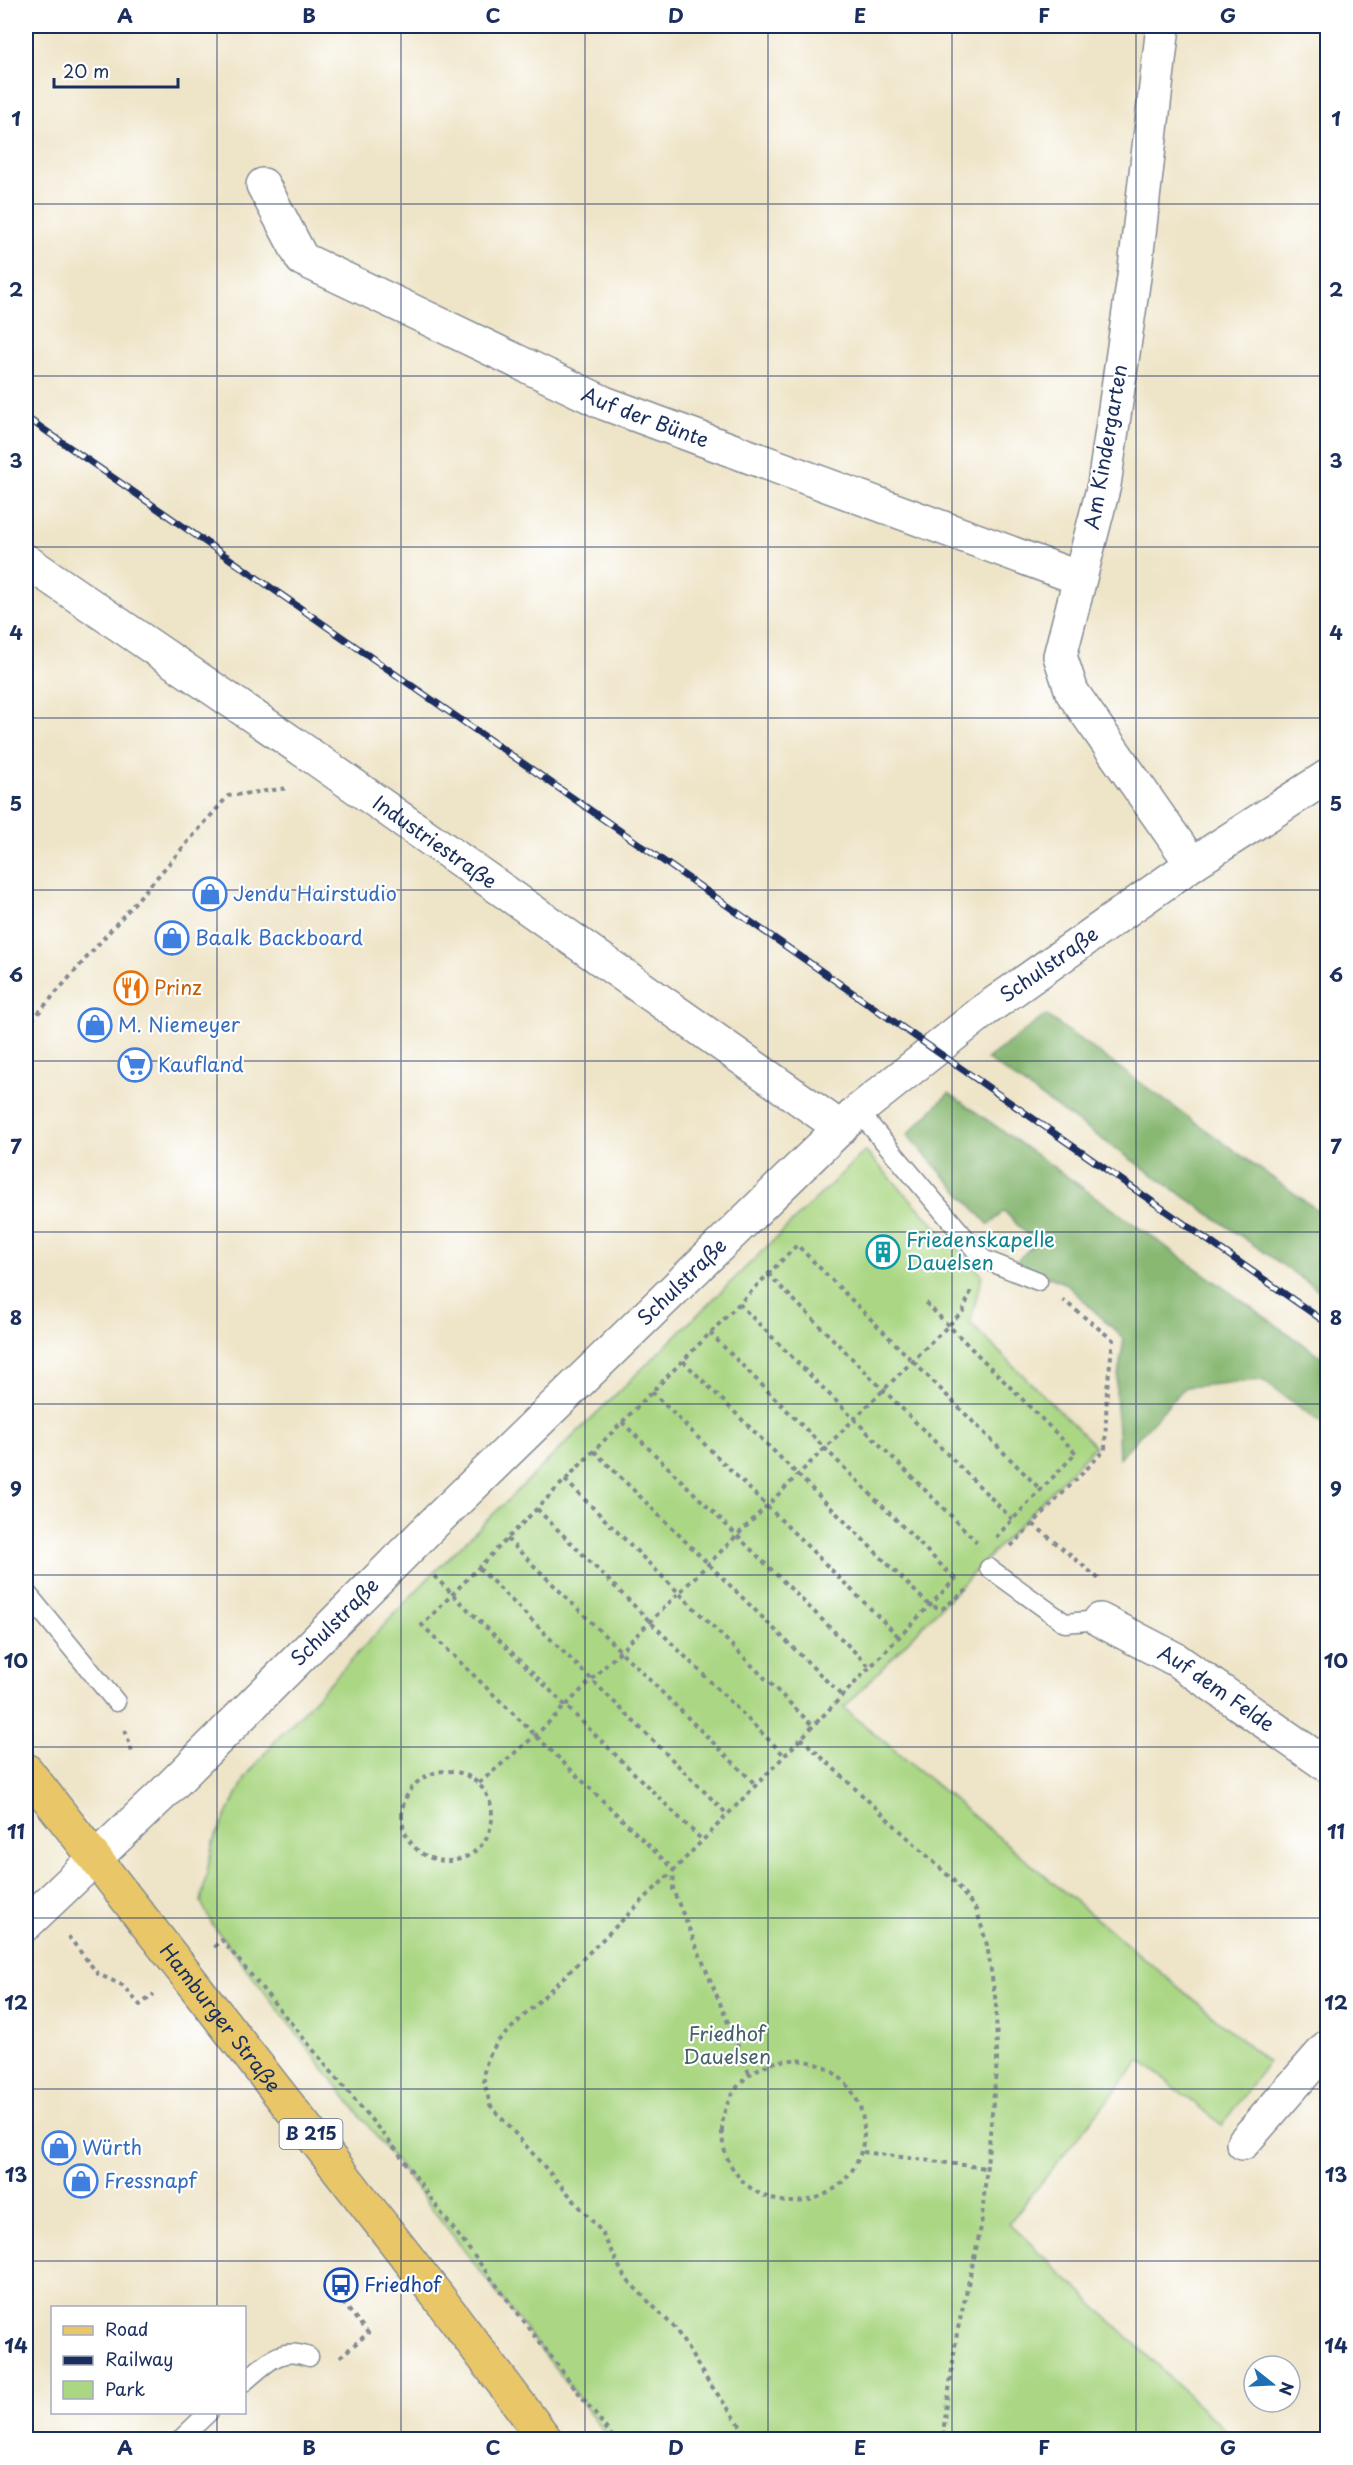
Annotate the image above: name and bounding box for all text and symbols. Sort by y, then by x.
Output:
text: A [117,0,133,30]
text: B [302,0,316,30]
text: C [485,0,501,30]
text: D [668,0,684,30]
text: E [854,0,866,30]
text: F [1038,0,1050,30]
text: G [1220,0,1236,30]
scale bar [54,51,178,89]
text: 20 m [63,57,109,84]
text: 1 [11,103,21,133]
text: 1 [1331,103,1341,133]
text: 2 [9,274,23,304]
text: 2 [1329,274,1343,304]
street label: Am Kindergarten [1076,362,1134,532]
street label: Auf der Bünte [577,379,714,454]
text: 3 [9,445,23,475]
text: 3 [1329,445,1343,475]
text: 4 [9,617,23,647]
text: 4 [1329,617,1343,647]
street label: Industriestraße [367,787,503,896]
text: 5 [10,788,22,818]
text: 5 [1330,788,1342,818]
shop icon: Jendu Hairstudio [192,876,228,912]
place label: Jendu Hairstudio [233,878,397,908]
street label: Schulstraße [993,919,1104,1009]
shop icon: Baalk Backboard [154,920,190,956]
place label: Baalk Backboard [195,922,363,952]
text: 6 [9,959,23,989]
text: 6 [1329,959,1343,989]
restaurant icon: Prinz [113,970,149,1006]
place label: Prinz [154,972,202,1002]
shop icon: M. Niemeyer [77,1007,113,1043]
place label: M. Niemeyer [118,1009,241,1039]
supermarket icon: Kaufland [117,1047,153,1083]
place label: Kaufland [158,1049,244,1079]
text: 7 [10,1131,22,1161]
text: 7 [1330,1131,1342,1161]
place label: Friedenskapelle Dauelsen [906,1224,1055,1277]
street label: Schulstraße [630,1231,733,1332]
building icon: Friedenskapelle Dauelsen [865,1234,901,1270]
text: 8 [10,1302,22,1332]
text: 8 [1330,1302,1342,1332]
text: 9 [10,1473,22,1503]
text: 9 [1330,1473,1342,1503]
street label: Schulstraße [283,1570,385,1672]
street label: Auf dem Felde [1153,1637,1281,1738]
text: 10 [4,1645,28,1675]
text: 10 [1324,1645,1348,1675]
text: 11 [7,1816,25,1846]
text: 11 [1327,1816,1345,1846]
street label: Hamburger Straße [153,1937,289,2098]
text: 12 [4,1987,28,2017]
text: 12 [1324,1987,1348,2017]
park label: Friedhof Dauelsen [683,2018,771,2071]
road number: B 215 [280,2119,342,2149]
shop icon: Würth [41,2130,77,2166]
place label: Würth [82,2132,142,2162]
text: 13 [5,2159,27,2189]
text: 13 [1325,2159,1347,2189]
shop icon: Fressnapf [63,2163,99,2199]
place label: Fressnapf [104,2165,199,2195]
bus stop icon: Friedhof [323,2267,359,2303]
place label: Friedhof [364,2269,442,2299]
legend [51,2306,246,2414]
text: Road [105,2315,149,2342]
text: 14 [4,2330,28,2360]
text: 14 [1324,2330,1348,2360]
text: Railway [105,2345,173,2372]
north arrow [1242,2354,1302,2414]
text: Park [105,2375,145,2402]
text: N [1274,2379,1301,2399]
text: A [117,2432,133,2462]
text: B [302,2432,316,2462]
text: C [485,2432,501,2462]
text: D [668,2432,684,2462]
text: E [854,2432,866,2462]
text: F [1038,2432,1050,2462]
text: G [1220,2432,1236,2462]

